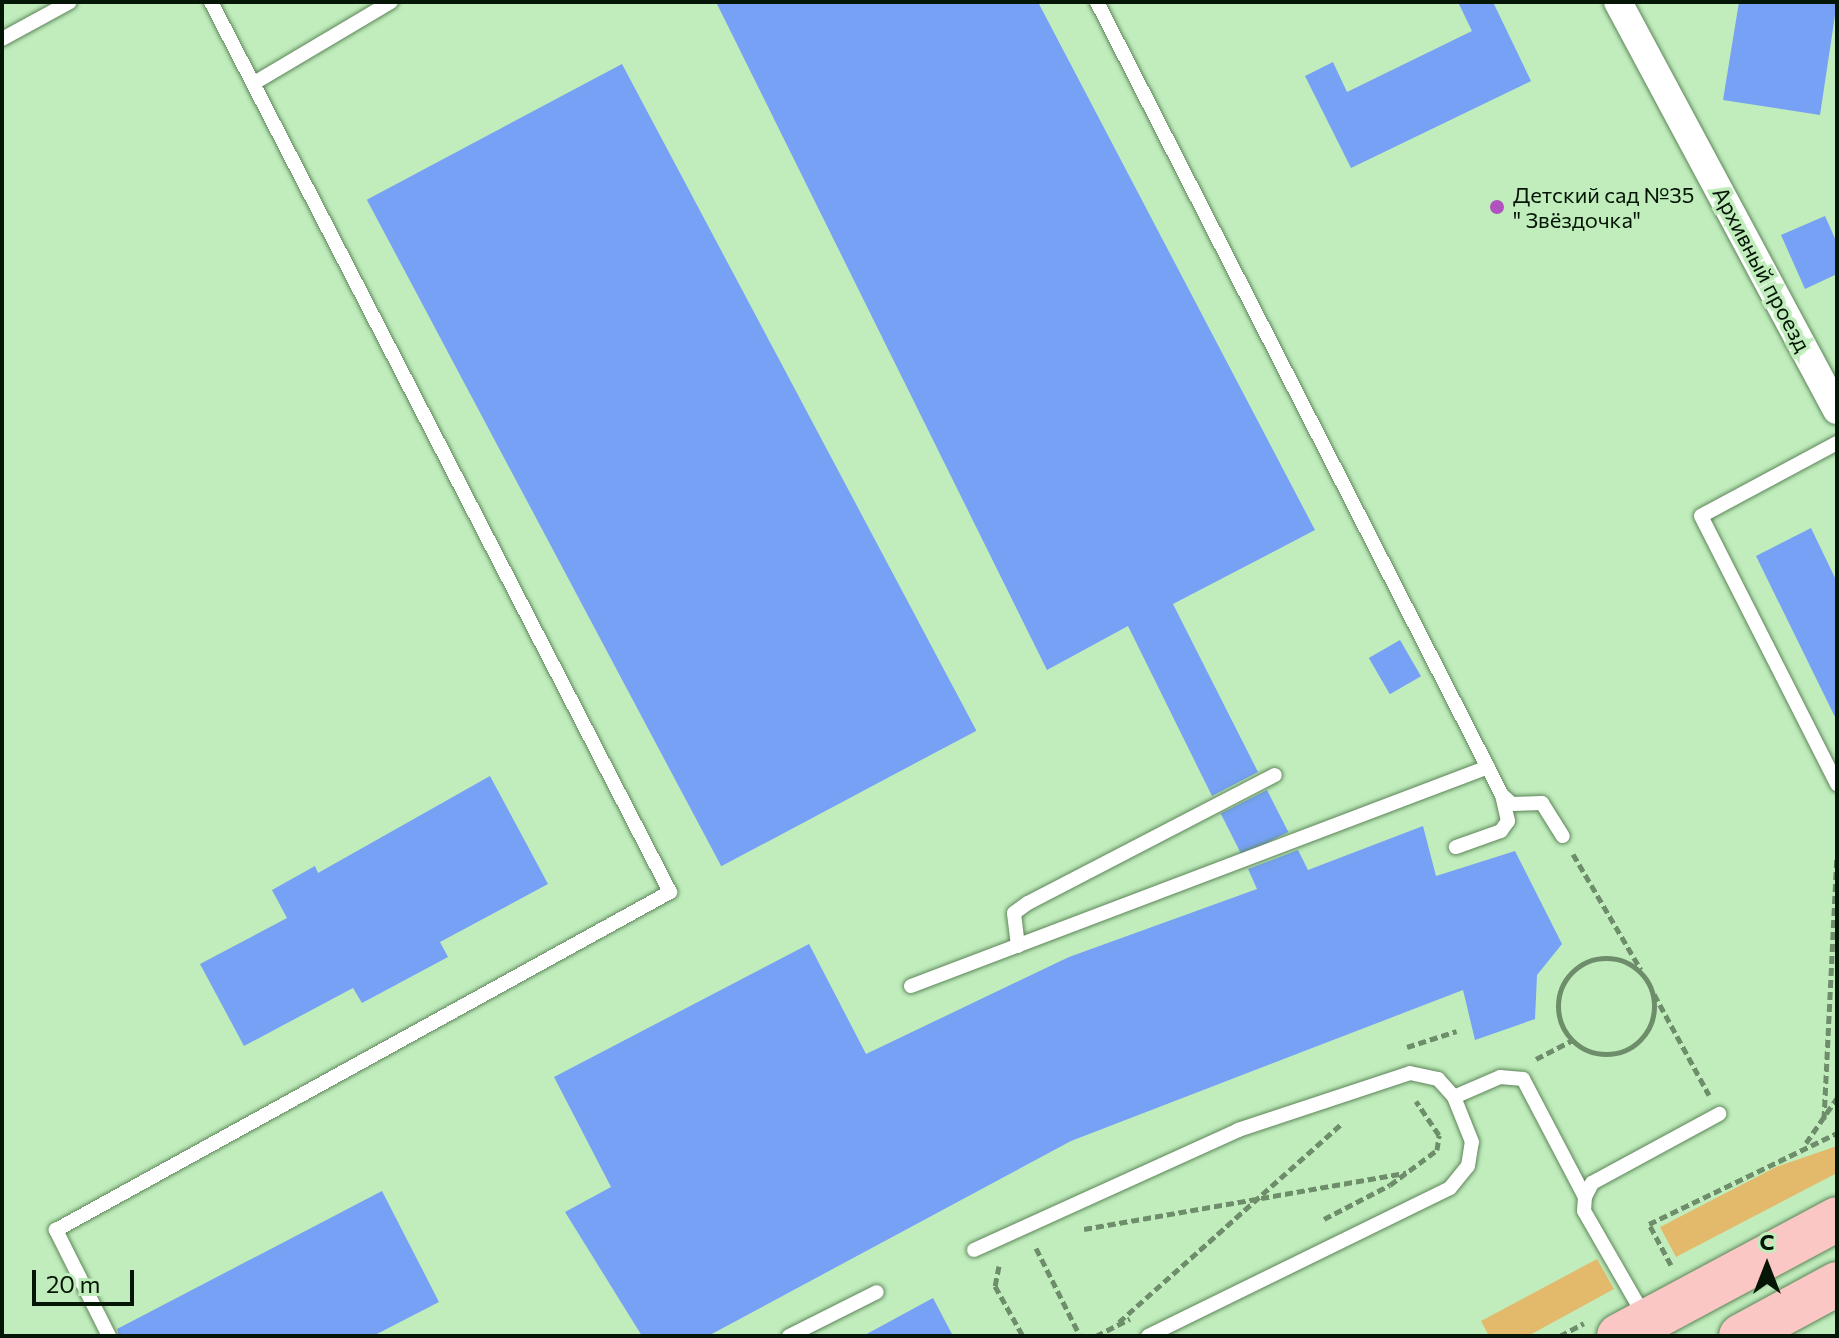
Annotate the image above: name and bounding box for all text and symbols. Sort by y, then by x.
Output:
place label: Детский сад №35 " Звёздочка" [1513,181,1694,232]
street label: Архивный проезд [1707,182,1817,356]
marker: Детский сад №35 " Звёздочка" [1488,198,1506,216]
north arrow [1727,1226,1807,1306]
text: С [1759,1228,1775,1255]
scale bar [36,1254,138,1304]
text: 20 m [46,1269,100,1298]

